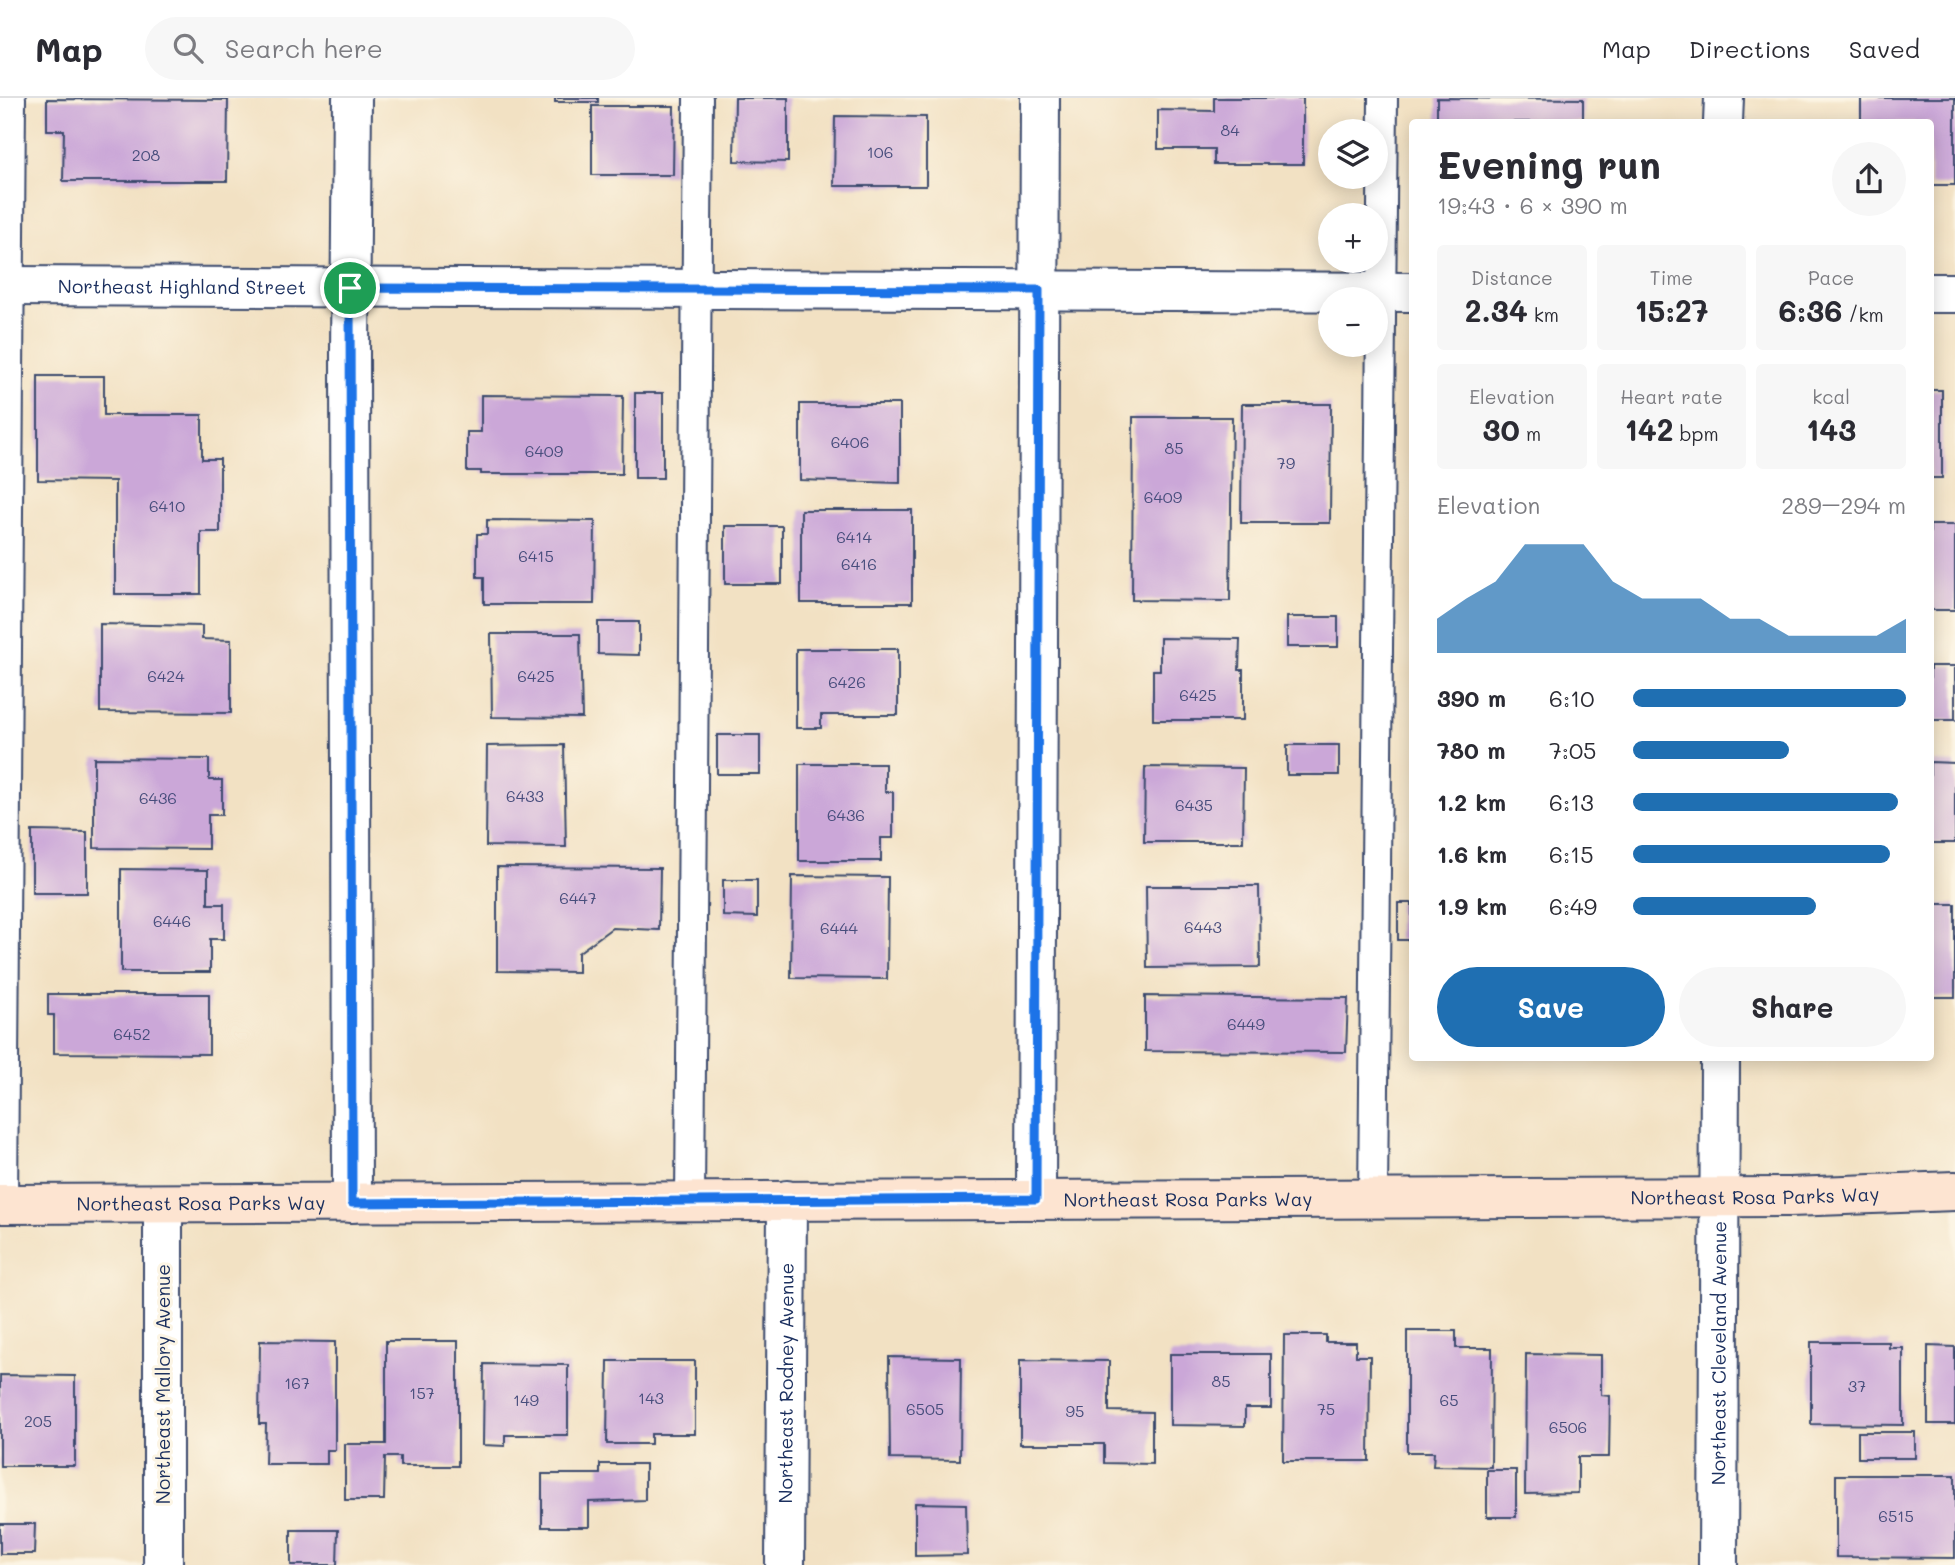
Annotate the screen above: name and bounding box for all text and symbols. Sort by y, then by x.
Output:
search box [145,17,635,80]
text: Map [35,27,103,70]
icon: search [169,29,207,67]
text: Search here [225,31,383,65]
text: Map [1602,33,1651,64]
text: Directions [1689,33,1811,64]
text: Saved [1849,33,1920,64]
house number: 84 [1220,119,1240,140]
map controls [1318,119,1388,357]
button: layers [1318,119,1388,189]
text: Evening run [1437,139,1661,189]
house number: 106 [867,141,893,162]
button: share [1832,142,1906,216]
house number: 208 [132,144,161,165]
text: 19:43 · 6 × 390 m [1437,190,1628,220]
button: + [1318,203,1388,273]
pin [320,258,380,318]
text: Distance [1471,265,1553,290]
text: Time [1650,265,1693,290]
text: Pace [1808,265,1854,290]
icon: arrive [331,269,369,307]
street label: Northeast Highland Street [58,273,306,299]
button: − [1318,287,1388,357]
text: 2.34 [1465,290,1528,330]
text: 15:27 [1635,290,1708,330]
text: 6:36 [1779,290,1842,330]
text: km [1528,302,1559,327]
text: /km [1842,302,1884,327]
text: Elevation [1469,384,1554,409]
text: Heart rate [1620,384,1723,409]
text: kcal [1812,384,1850,409]
text: 30 [1483,409,1520,449]
text: 142 [1624,409,1674,449]
text: 143 [1806,409,1856,449]
text: m [1520,421,1541,446]
text: bpm [1674,421,1719,446]
house number: 6406 [831,431,869,452]
house number: 85 [1164,437,1184,458]
house number: 6409 [525,440,563,461]
house number: 79 [1277,452,1295,473]
house number: 6409 [1144,486,1182,507]
text: Elevation [1437,490,1540,520]
text: 289–294 m [1781,490,1906,520]
house number: 6410 [149,495,185,516]
house number: 6414 [836,526,872,547]
house number: 6415 [518,545,554,566]
house number: 6416 [841,553,877,574]
house number: 6424 [147,665,185,686]
house number: 6425 [517,665,555,686]
house number: 6426 [828,671,866,692]
text: 390 m [1437,683,1506,713]
text: 6:10 [1549,683,1595,713]
house number: 6425 [1179,684,1217,705]
text: 780 m [1437,735,1505,765]
text: 7:05 [1549,735,1597,765]
house number: 6433 [506,785,544,806]
house number: 6436 [139,787,177,808]
text: 1.2 km [1437,787,1506,817]
text: 6:13 [1549,787,1594,817]
house number: 6435 [1175,794,1213,815]
house number: 6436 [827,804,865,825]
text: 1.6 km [1437,839,1507,869]
text: 6:15 [1549,839,1594,869]
house number: 6447 [559,887,597,908]
text: 1.9 km [1437,891,1507,921]
text: 6:49 [1549,891,1597,921]
house number: 6446 [153,910,191,931]
house number: 6443 [1184,916,1222,937]
house number: 6444 [820,917,859,938]
button: Save [1437,967,1665,1047]
button: Share [1679,967,1906,1047]
house number: 6449 [1227,1013,1265,1034]
house number: 6452 [113,1023,151,1044]
street label: Northeast Rosa Parks Way [1631,1181,1880,1210]
street label: Northeast Rosa Parks Way [1064,1186,1312,1212]
street label: Northeast Rosa Parks Way [77,1190,325,1216]
street label: Northeast Cleveland Avenue [1705,1221,1731,1485]
street label: Northeast Rodney Avenue [772,1262,799,1504]
street label: Northeast Mallory Avenue [150,1264,175,1504]
house number: 85 [1211,1370,1231,1391]
house number: 167 [284,1372,310,1393]
house number: 37 [1848,1375,1866,1396]
house number: 157 [409,1382,435,1403]
house number: 143 [638,1387,664,1408]
house number: 149 [513,1389,539,1410]
house number: 65 [1440,1389,1459,1410]
house number: 6505 [906,1398,944,1419]
house number: 75 [1317,1398,1335,1419]
house number: 95 [1066,1400,1084,1421]
house number: 205 [24,1410,52,1431]
house number: 6506 [1549,1416,1587,1437]
house number: 6515 [1878,1505,1914,1526]

